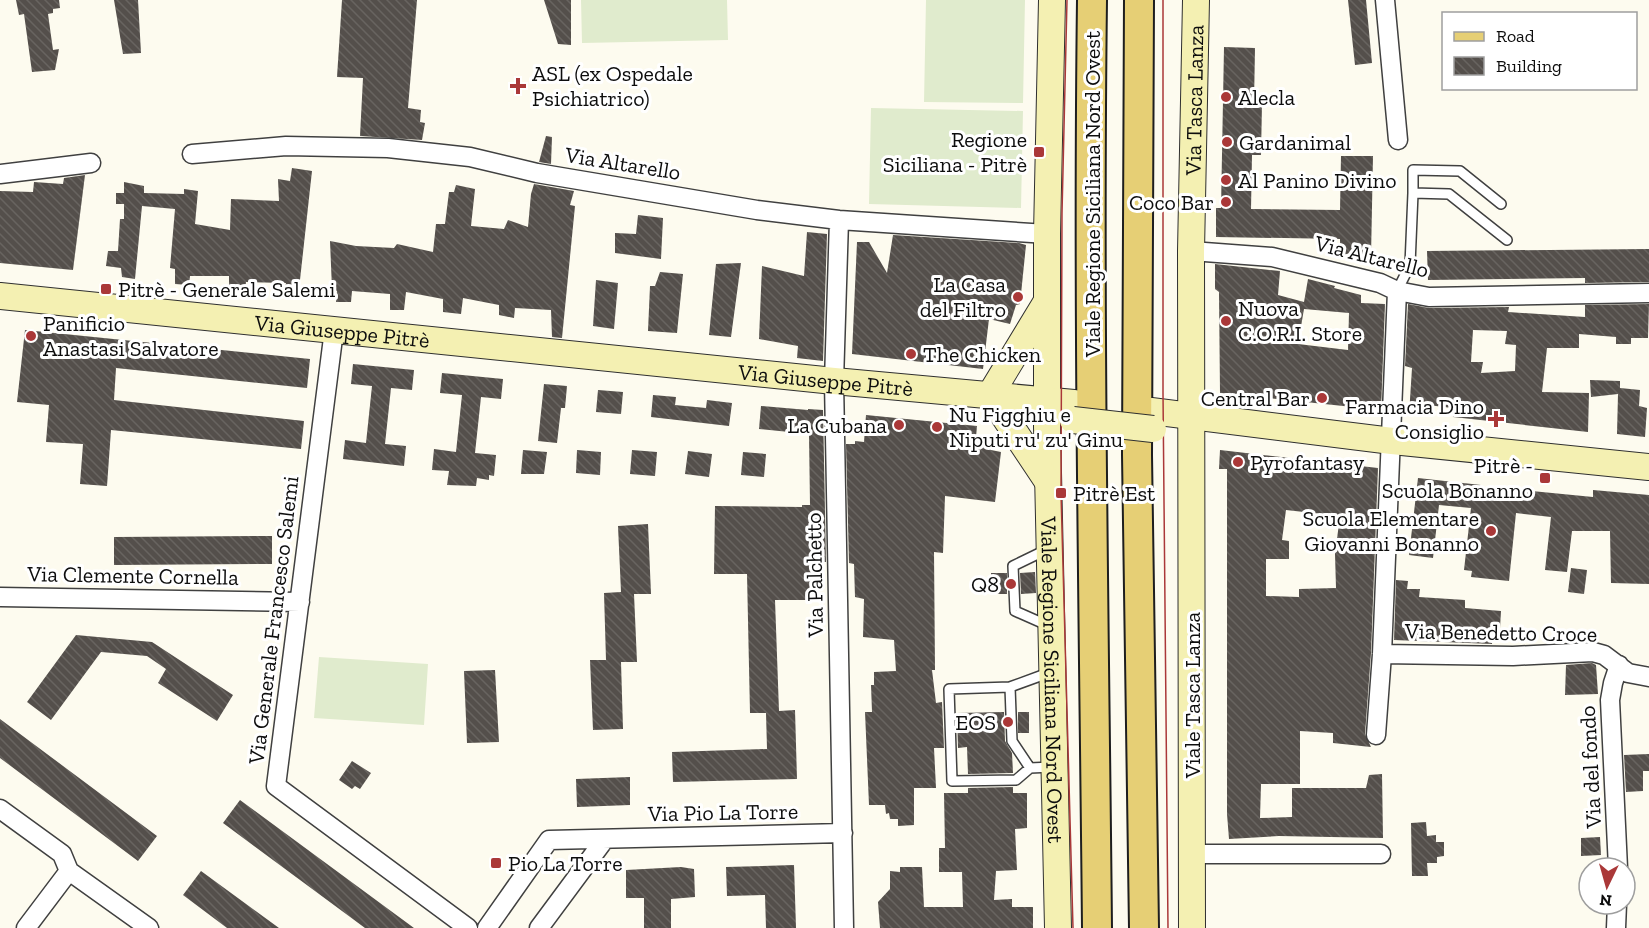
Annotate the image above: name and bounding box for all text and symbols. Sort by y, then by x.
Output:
legend [1442,12,1637,90]
street label: Via Tasca Lanza [1179,24,1210,177]
text: Road [1496,25,1535,47]
street label: Viale Regione Siciliana Nord Ovest [1079,30,1106,358]
text: Building [1496,55,1562,77]
place label: ASL (ex Ospedale Psichiatrico) [532,60,693,112]
marker: ASL (ex Ospedale Psichiatrico) [509,77,527,95]
place label: Alecla [1238,84,1295,111]
marker: Alecla [1219,90,1233,104]
place label: Regione Siciliana - Pitrè [883,126,1027,178]
place label: Gardanimal [1239,129,1351,156]
marker: Gardanimal [1220,135,1234,149]
street label: Via Altarello [562,141,683,186]
marker: Regione Siciliana - Pitrè [1032,145,1046,159]
place label: Al Panino Divino [1238,167,1397,194]
marker: Al Panino Divino [1219,173,1233,187]
place label: Coco Bar [1129,189,1214,216]
marker: Coco Bar [1219,195,1233,209]
street label: Via Altarello [1311,229,1432,284]
place label: La Casa del Filtro [920,271,1006,323]
place label: Pitrè - Generale Salemi [118,276,335,303]
marker: Pitrè - Generale Salemi [99,282,113,296]
marker: La Casa del Filtro [1011,290,1025,304]
place label: Nuova C.O.R.I. Store [1238,295,1362,347]
street label: Via Giuseppe Pitrè [253,309,431,354]
place label: Panificio Anastasi Salvatore [43,310,218,362]
marker: Nuova C.O.R.I. Store [1219,314,1233,328]
marker: Panificio Anastasi Salvatore [24,329,38,343]
place label: The Chicken [923,341,1042,368]
marker: The Chicken [904,347,918,361]
street label: Via Giuseppe Pitrè [736,358,914,402]
place label: Central Bar [1201,385,1310,412]
marker: Central Bar [1315,391,1329,405]
place label: Farmacia Dino Consiglio [1345,393,1484,445]
place label: Nu Figghiu e Niputi ru' zu' Ginu [949,401,1124,453]
place label: La Cubana [787,412,887,439]
marker: Farmacia Dino Consiglio [1489,412,1503,426]
marker: La Cubana [892,418,906,432]
marker: Nu Figghiu e Niputi ru' zu' Ginu [930,420,944,434]
place label: Pyrofantasy [1250,449,1365,476]
place label: Pitrè - Scuola Bonanno [1382,452,1533,504]
marker: Pyrofantasy [1231,455,1245,469]
marker: Pitrè - Scuola Bonanno [1538,471,1552,485]
street label: Via Generale Francesco Salemi [242,474,305,767]
place label: Pitrè Est [1073,480,1156,507]
marker: Pitrè Est [1054,486,1068,500]
place label: Scuola Elementare Giovanni Bonanno [1303,505,1479,557]
street label: Via Palchetto [800,512,829,639]
street label: Viale Regione Siciliana Nord Ovest [1035,515,1069,844]
marker: Scuola Elementare Giovanni Bonanno [1484,524,1498,538]
street label: Via Clemente Cornella [26,560,239,591]
place label: Q8 [971,571,999,598]
marker: Q8 [1004,577,1018,591]
street label: Viale Tasca Lanza [1179,611,1206,779]
street label: Via Benedetto Croce [1404,617,1597,648]
street label: Via del fondo [1574,705,1607,830]
place label: EOS [955,709,996,736]
marker: EOS [1001,715,1015,729]
street label: Via Pio La Torre [647,798,798,827]
place label: Pio La Torre [508,850,623,877]
marker: Pio La Torre [489,856,503,870]
north arrow [1577,856,1637,916]
text: N [1599,890,1613,910]

